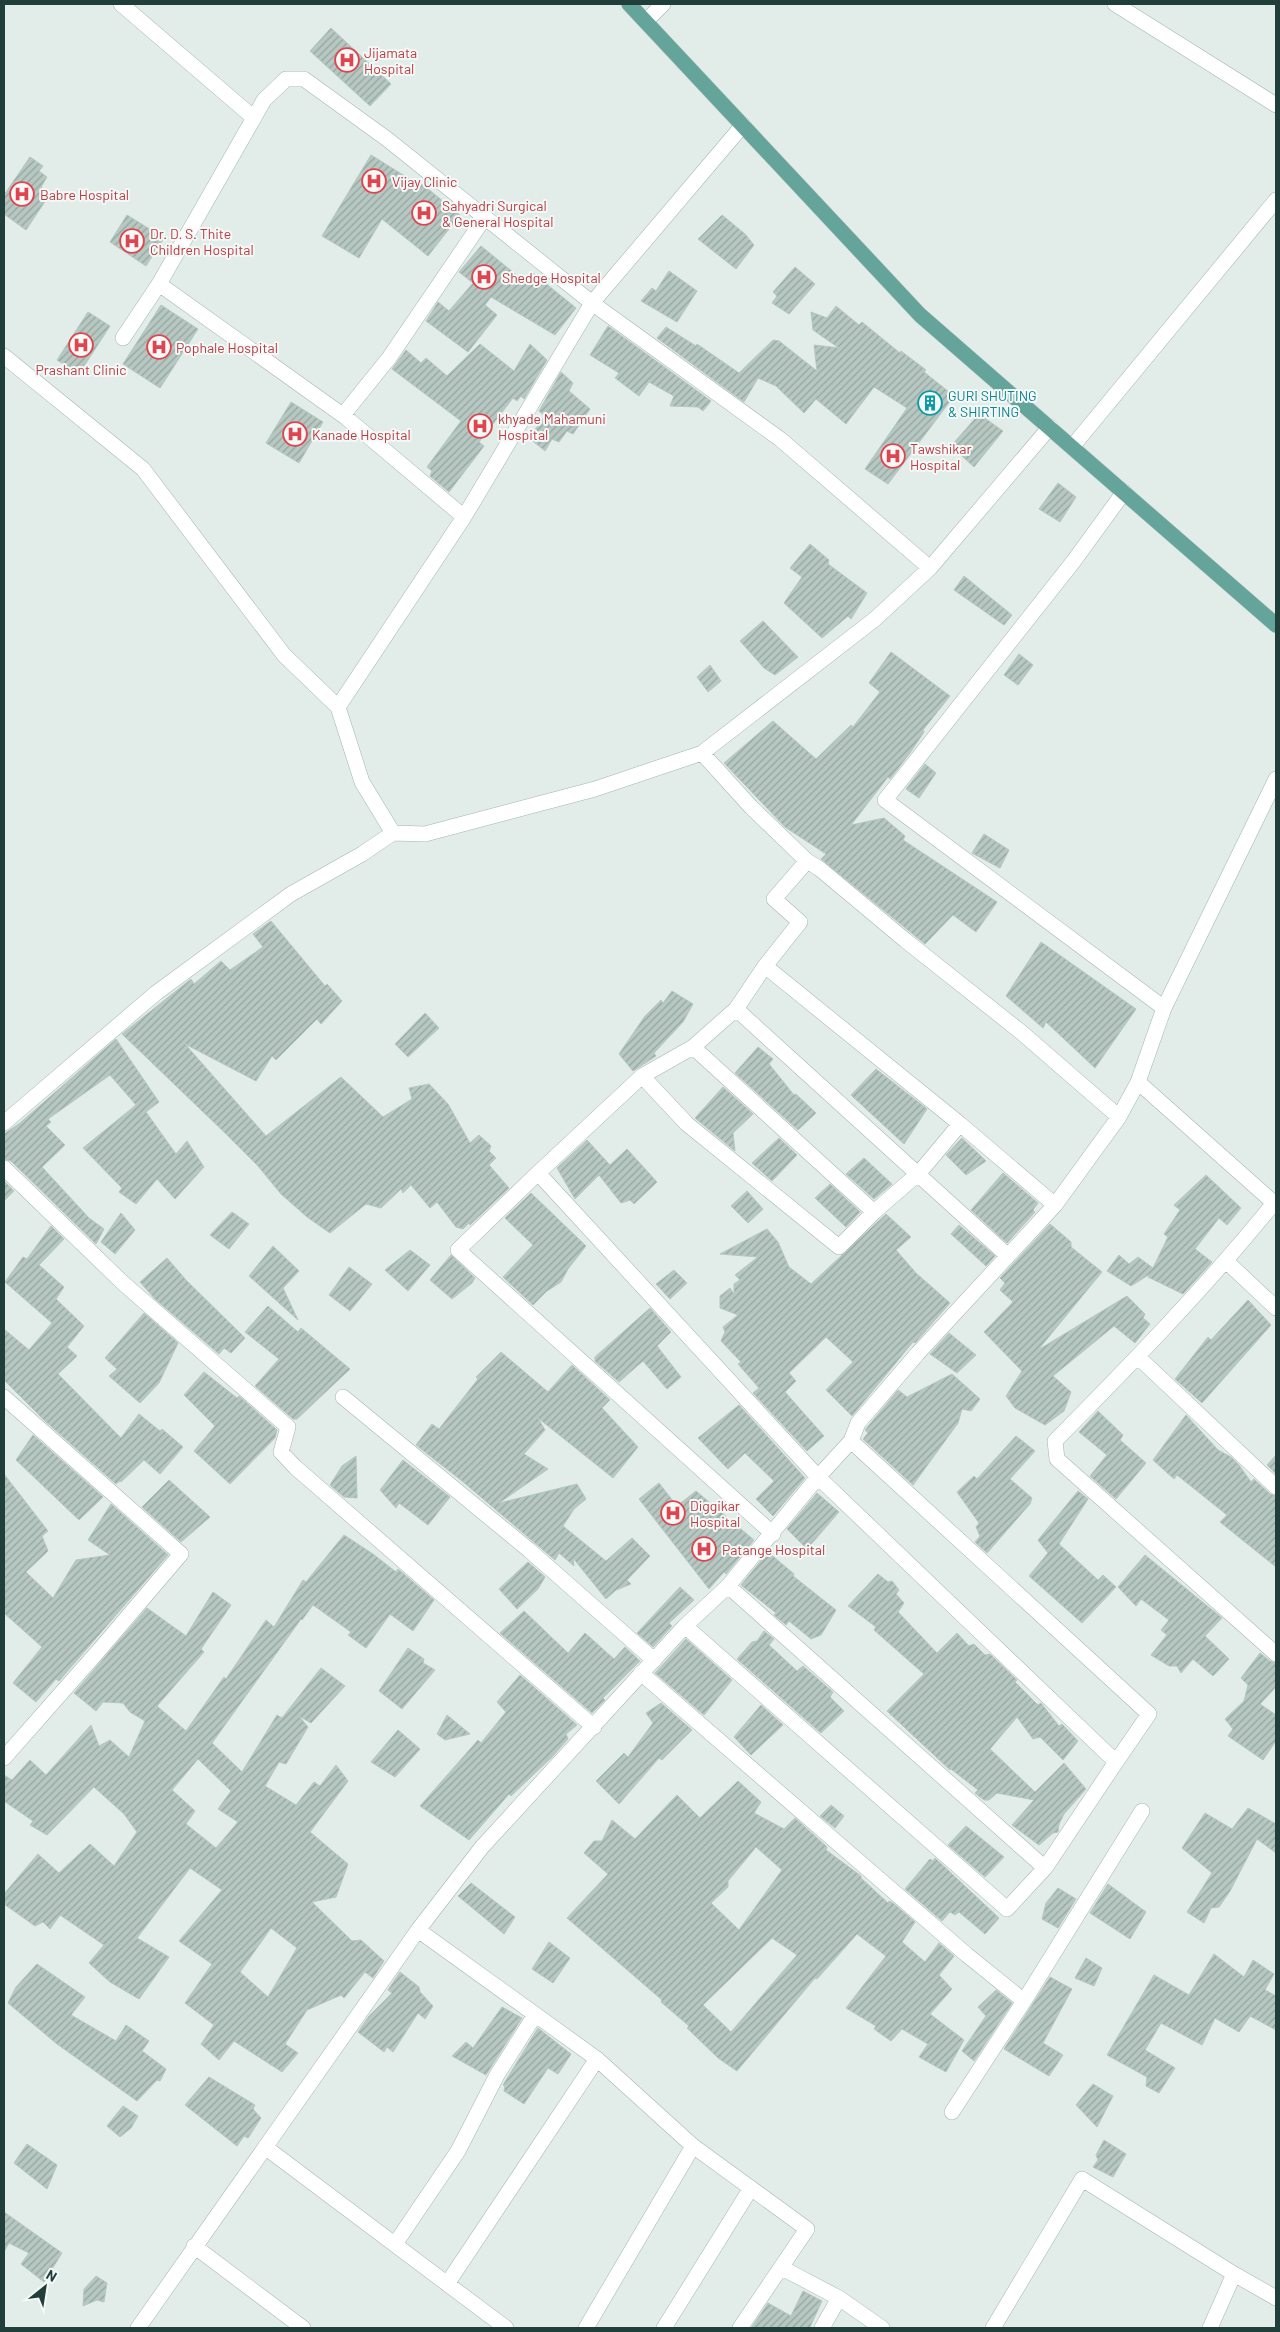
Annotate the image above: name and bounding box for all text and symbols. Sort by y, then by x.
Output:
place label: Jijamata Hospital [364,44,417,77]
hospital icon: Jijamata Hospital [334,47,360,73]
hospital icon: Vijay Clinic [361,168,387,194]
place label: Vijay Clinic [392,173,457,190]
hospital icon: Babre Hospital [9,181,35,207]
place label: Babre Hospital [40,186,129,203]
place label: Sahyadri Surgical & General Hospital [442,197,553,230]
hospital icon: Sahyadri Surgical & General Hospital [411,200,437,226]
place label: Dr. D. S. Thite Children Hospital [150,225,254,258]
hospital icon: Dr. D. S. Thite Children Hospital [119,228,145,254]
hospital icon: Shedge Hospital [471,264,497,290]
place label: Shedge Hospital [502,269,601,286]
hospital icon: Prashant Clinic [68,332,94,358]
hospital icon: Pophale Hospital [146,334,172,360]
place label: Pophale Hospital [176,339,278,356]
place label: Prashant Clinic [35,361,127,378]
place label: GURI SHUTING & SHIRTING [948,387,1037,420]
building icon: GURI SHUTING & SHIRTING [917,390,943,416]
place label: khyade Mahamuni Hospital [498,410,606,443]
hospital icon: khyade Mahamuni Hospital [467,413,493,439]
hospital icon: Kanade Hospital [282,421,308,447]
place label: Kanade Hospital [312,426,411,443]
place label: Tawshikar Hospital [910,440,971,473]
hospital icon: Tawshikar Hospital [880,443,906,469]
place label: Diggikar Hospital [690,1497,740,1530]
hospital icon: Diggikar Hospital [660,1500,686,1526]
hospital icon: Patange Hospital [691,1536,717,1562]
place label: Patange Hospital [722,1541,825,1558]
north arrow [20,2262,70,2312]
text: N [43,2266,60,2285]

